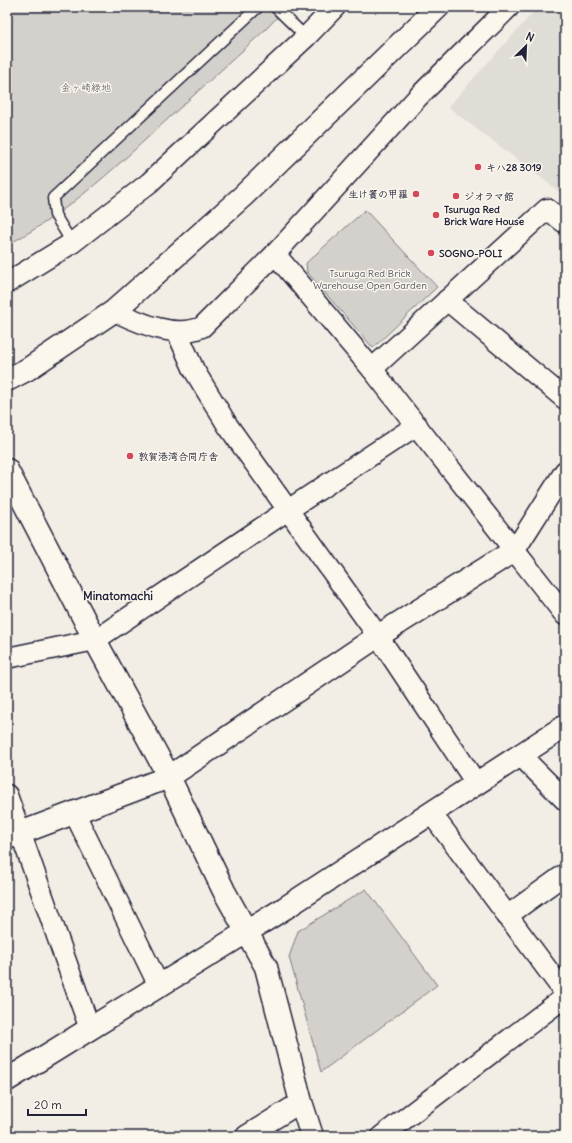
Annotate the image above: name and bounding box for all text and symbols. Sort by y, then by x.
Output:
north arrow [506,26,546,66]
text: N [524,29,536,45]
park label: 金ヶ崎緑地 [61,81,111,94]
place label: キハ28 3019 [486,161,542,174]
marker: キハ28 3019 [473,162,483,172]
place label: 生け簀の甲羅 [348,188,408,201]
marker: 生け簀の甲羅 [411,189,421,199]
place label: ジオラマ館 [464,190,514,203]
marker: ジオラマ館 [451,191,461,201]
place label: Tsuruga Red Brick Ware House [444,203,525,228]
marker: Tsuruga Red Brick Ware House [431,210,441,220]
place label: SOGNO-POLI [439,247,503,260]
marker: SOGNO-POLI [426,248,436,258]
park label: Tsuruga Red Brick Warehouse Open Garden [313,267,427,292]
place label: 敦賀港湾合同庁舎 [138,450,219,463]
marker: 敦賀港湾合同庁舎 [125,451,135,461]
district label: Minatomachi [83,588,153,603]
scale bar [28,1091,86,1117]
text: 20 m [34,1097,62,1112]

